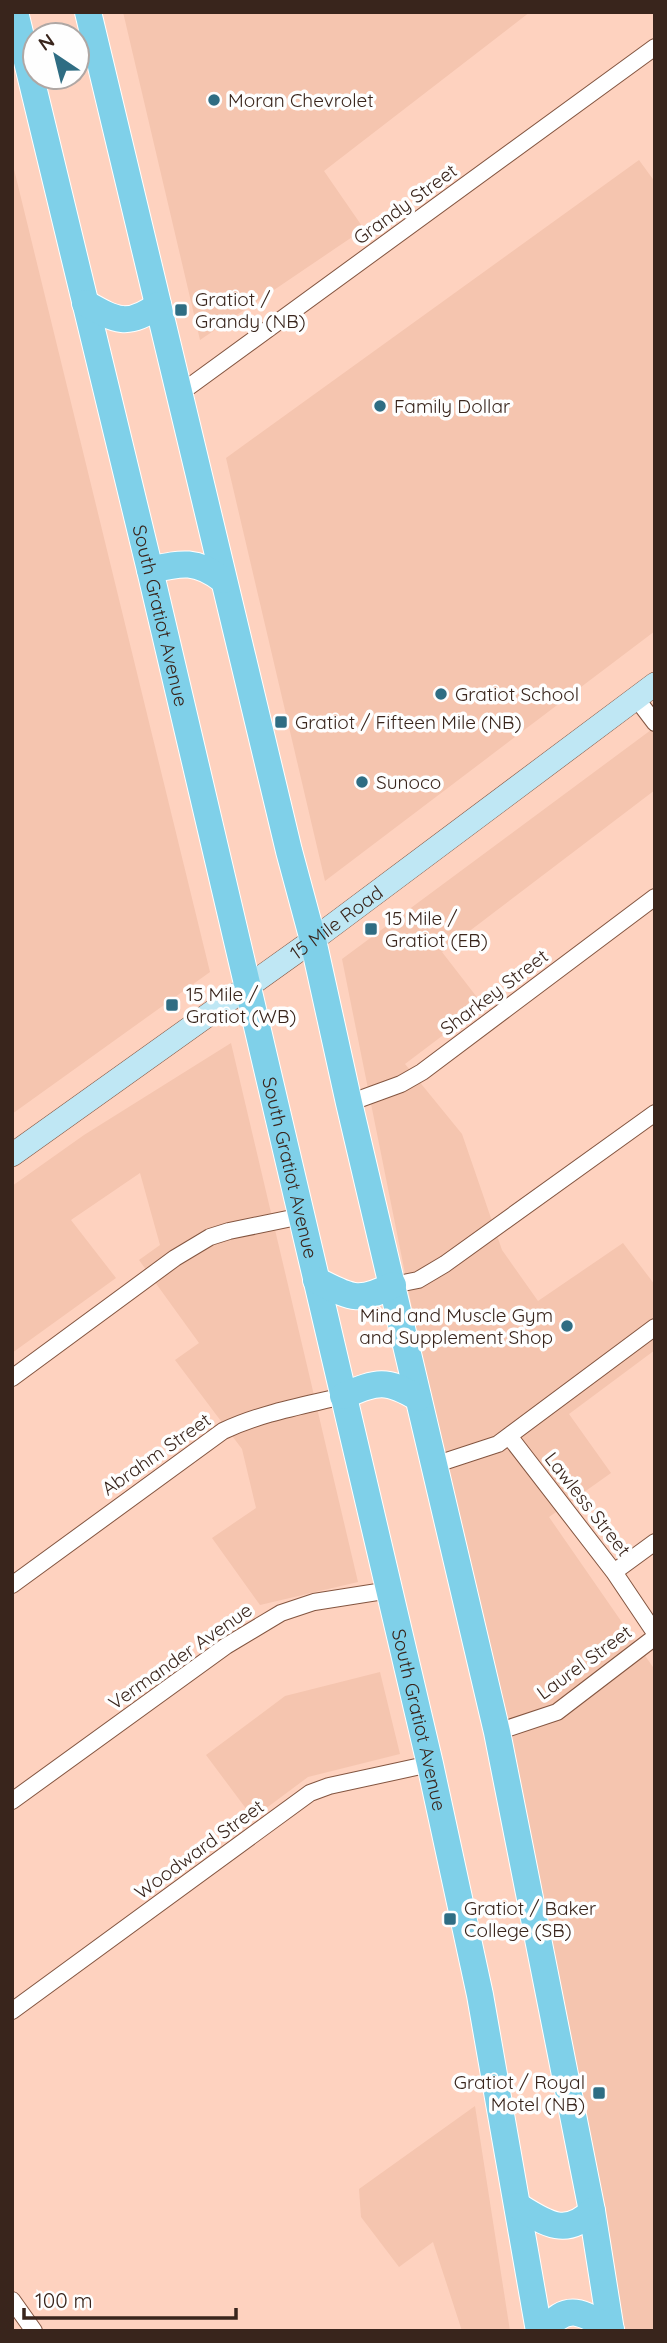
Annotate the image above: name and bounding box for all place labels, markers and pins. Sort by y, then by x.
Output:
place label: Moran Chevrolet [228,88,374,112]
marker: Moran Chevrolet [206,92,222,108]
place label: Gratiot / Grandy (NB) [195,287,306,333]
marker: Gratiot / Grandy (NB) [173,302,189,318]
place label: Family Dollar [394,394,511,418]
marker: Family Dollar [372,398,388,414]
place label: Gratiot School [455,682,579,706]
marker: Gratiot School [433,686,449,702]
place label: Gratiot / Fifteen Mile (NB) [295,710,522,734]
marker: Gratiot / Fifteen Mile (NB) [273,714,289,730]
place label: Sunoco [376,770,441,794]
marker: Sunoco [354,774,370,790]
place label: 15 Mile / Gratiot (EB) [385,906,488,952]
marker: 15 Mile / Gratiot (EB) [363,921,379,937]
place label: 15 Mile / Gratiot (WB) [186,982,296,1028]
marker: 15 Mile / Gratiot (WB) [164,997,180,1013]
place label: Mind and Muscle Gym and Supplement Shop [359,1303,553,1349]
marker: Mind and Muscle Gym and Supplement Shop [559,1318,575,1334]
place label: Gratiot / Baker College (SB) [464,1896,597,1942]
marker: Gratiot / Baker College (SB) [442,1911,458,1927]
place label: Gratiot / Royal Motel (NB) [454,2070,585,2116]
marker: Gratiot / Royal Motel (NB) [591,2085,607,2101]

